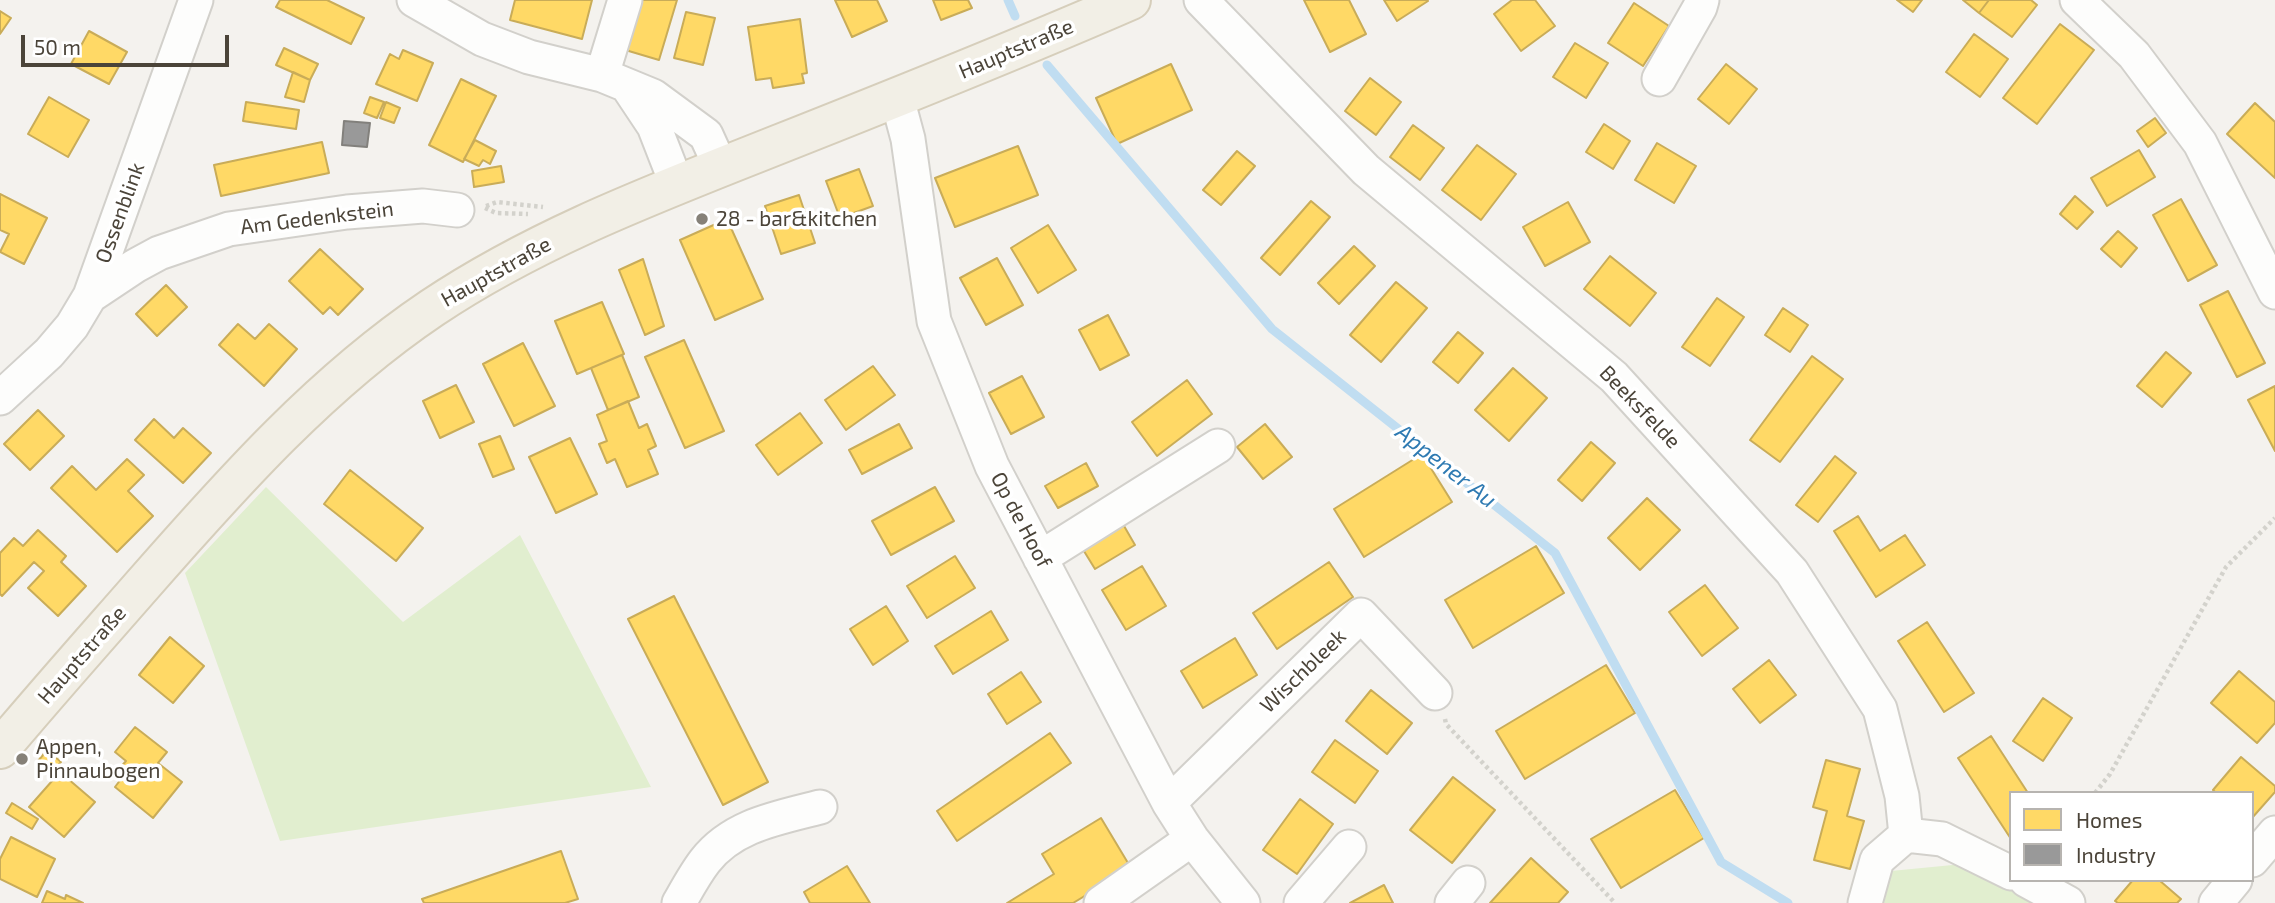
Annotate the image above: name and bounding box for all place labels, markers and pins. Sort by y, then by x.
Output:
place label: 28 - bar&kitchen [716,206,877,232]
marker: 28 - bar&kitchen [694,211,710,227]
place label: Appen, Pinnaubogen [36,734,161,784]
marker: Appen, Pinnaubogen [14,751,30,767]

